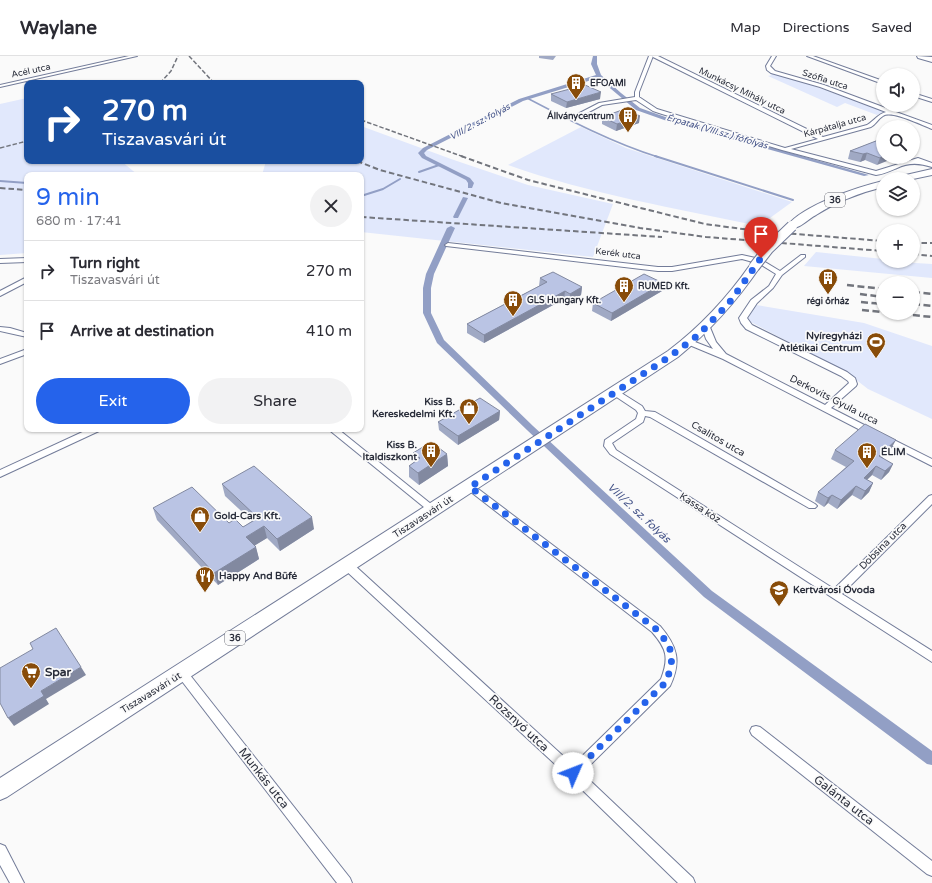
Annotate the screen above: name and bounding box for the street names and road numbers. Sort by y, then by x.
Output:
street label: Acél utca [10,61,52,81]
street label: Munkácsy Mihály utca [697,65,787,117]
street label: Szófia utca [801,67,849,93]
street label: Kárpátalja utca [803,112,867,140]
road number: 36 [825,193,845,207]
street label: Kerék utca [595,246,641,262]
street label: Derkovits Gyula utca [788,372,880,428]
street label: Csalitos utca [689,419,747,459]
street label: Kassa köz [677,490,723,526]
street label: Tiszavasvári út [391,493,455,541]
street label: Dobsina utca [857,520,909,572]
road number: 36 [225,631,245,645]
street label: Tiszavasvári út [119,670,184,716]
street label: Rozsnyó utca [486,692,552,754]
street label: Munkás utca [236,745,292,811]
street label: Galánta utca [811,772,877,828]

